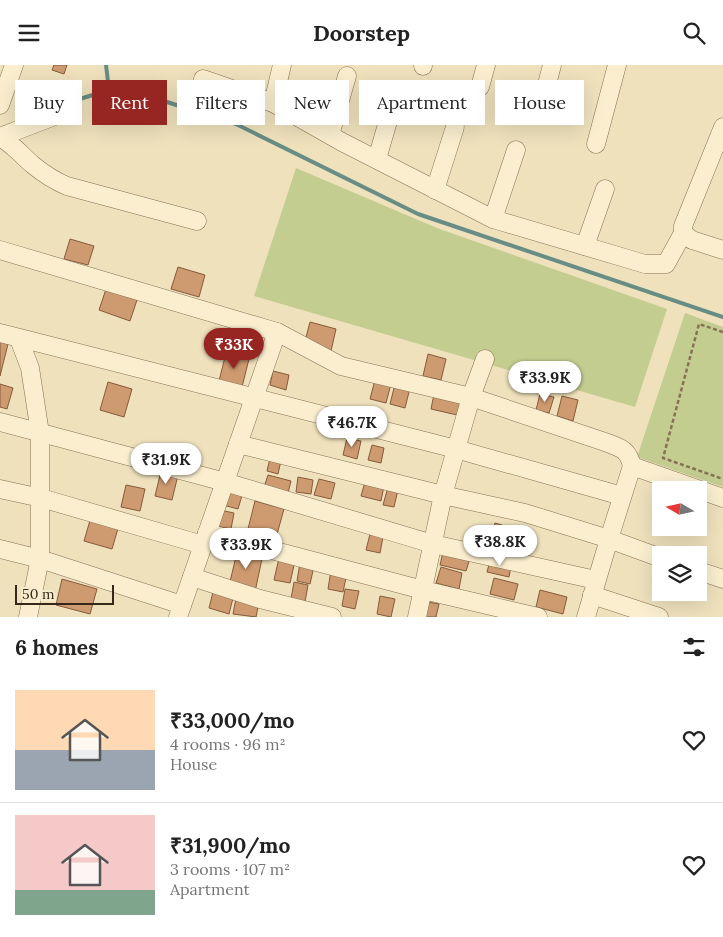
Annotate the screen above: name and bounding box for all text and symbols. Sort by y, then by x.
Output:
icon: menu [15,19,43,47]
text: Doorstep [313,19,410,47]
icon: search [680,19,708,47]
chip: Buy [15,80,82,125]
chip: Rent [92,80,167,125]
chip: Filters [177,80,265,125]
chip: New [275,80,349,125]
chip: Apartment [359,80,485,125]
chip: House [495,80,584,125]
pin: ₹33K [204,327,264,370]
text: ₹33K [215,334,253,354]
pin: ₹33.9K [504,361,586,403]
text: ₹33.9K [519,367,571,387]
pin: ₹46.7K [311,405,393,448]
text: ₹46.7K [327,412,377,432]
pin: ₹31.9K [125,443,207,485]
text: ₹31.9K [142,449,190,469]
north arrow [652,481,708,536]
map controls [652,481,707,601]
pin: ₹38.8K [459,525,541,567]
pin: ₹33.9K [205,527,287,570]
text: ₹38.8K [474,531,526,551]
text: ₹33.9K [220,534,272,554]
button: layers [652,546,707,601]
scale bar [15,582,114,605]
text: 50 m [22,585,55,603]
icon: filters [680,633,708,661]
text: 6 homes [15,634,98,661]
text: ₹33,000/mo [170,707,294,734]
icon: home [55,710,115,770]
icon: heart [680,726,708,754]
text: 4 rooms · 96 m² [170,734,286,754]
text: House [170,754,217,774]
text: ₹31,900/mo [170,832,290,859]
icon: home [55,835,115,895]
icon: heart [680,851,708,879]
text: 3 rooms · 107 m² [170,859,290,879]
text: Apartment [170,879,250,899]

